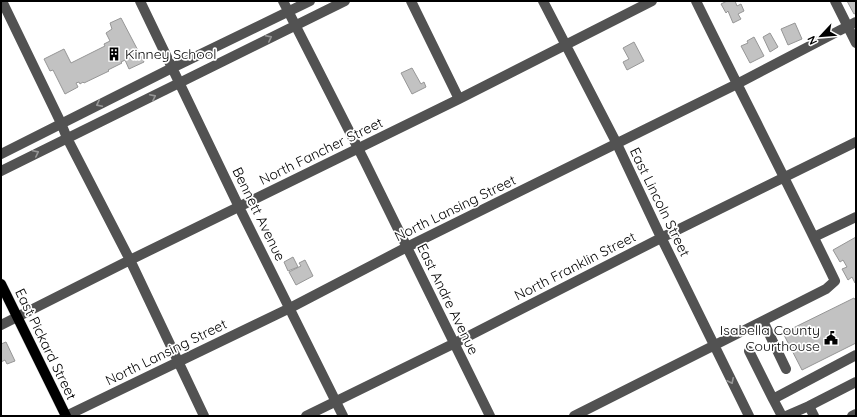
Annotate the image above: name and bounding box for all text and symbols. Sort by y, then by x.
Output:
north arrow [801,16,841,56]
text: N [804,34,820,47]
one-way arrow [265,35,272,43]
place label: Kinney School [125,45,216,63]
building icon: Kinney School [106,46,122,62]
one-way arrow [148,94,156,101]
one-way arrow [95,100,103,107]
street label: North Fancher Street [256,113,386,189]
street label: East Lincoln Street [626,144,694,260]
one-way arrow [32,151,39,158]
street label: Bennett Avenue [228,164,290,264]
street label: North Lansing Street [391,171,519,245]
street label: North Franklin Street [511,227,639,304]
street label: East Andre Avenue [413,240,483,358]
street label: East Pickard Street [11,285,81,403]
street label: North Lansing Street [102,315,230,389]
place label: Isabella County Courthouse [720,321,820,355]
public building icon: Isabella County Courthouse [823,330,839,346]
one-way arrow [726,376,734,384]

